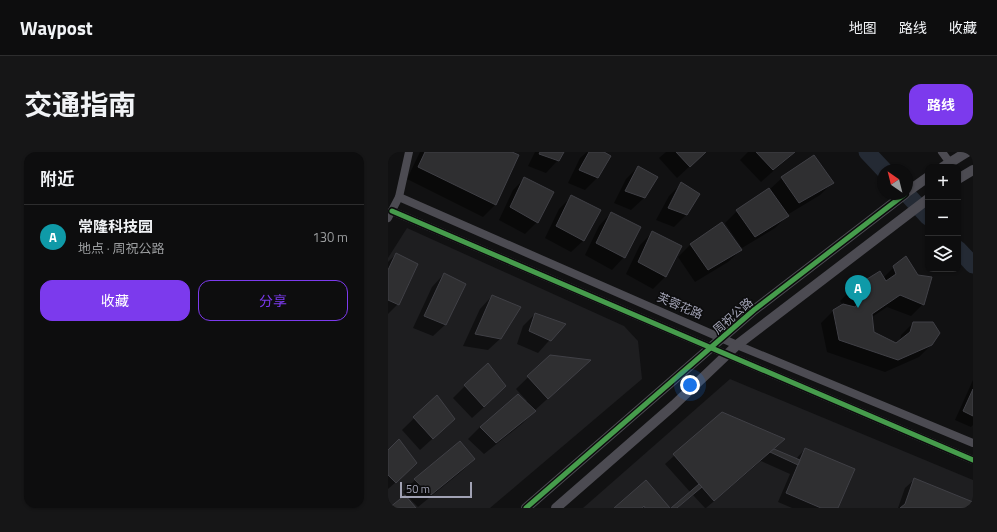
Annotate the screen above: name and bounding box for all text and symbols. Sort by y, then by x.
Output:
text: Waypost [20,13,93,42]
text: 地图 [849,17,877,38]
text: 路线 [899,17,927,38]
text: 收藏 [949,17,977,38]
text: 交通指南 [24,83,136,126]
button: 路线 [909,84,973,125]
north arrow [877,164,913,200]
map controls [925,164,961,272]
button: + [925,164,961,200]
text: 附近 [40,166,74,192]
button: − [925,200,961,236]
text: 常隆科技园 [78,215,153,238]
text: A [49,227,57,247]
text: 130 m [312,227,348,247]
button: layers [925,236,961,272]
text: 地点 · 周祝公路 [78,238,165,258]
pin: A [845,275,871,308]
button: 收藏 [40,280,190,321]
button: 分享 [198,280,348,321]
street label: 芙蓉花路 [654,287,706,324]
street label: 周祝公路 [708,293,757,339]
your location [680,375,700,395]
scale bar [400,480,472,499]
text: 50 m [406,481,430,497]

